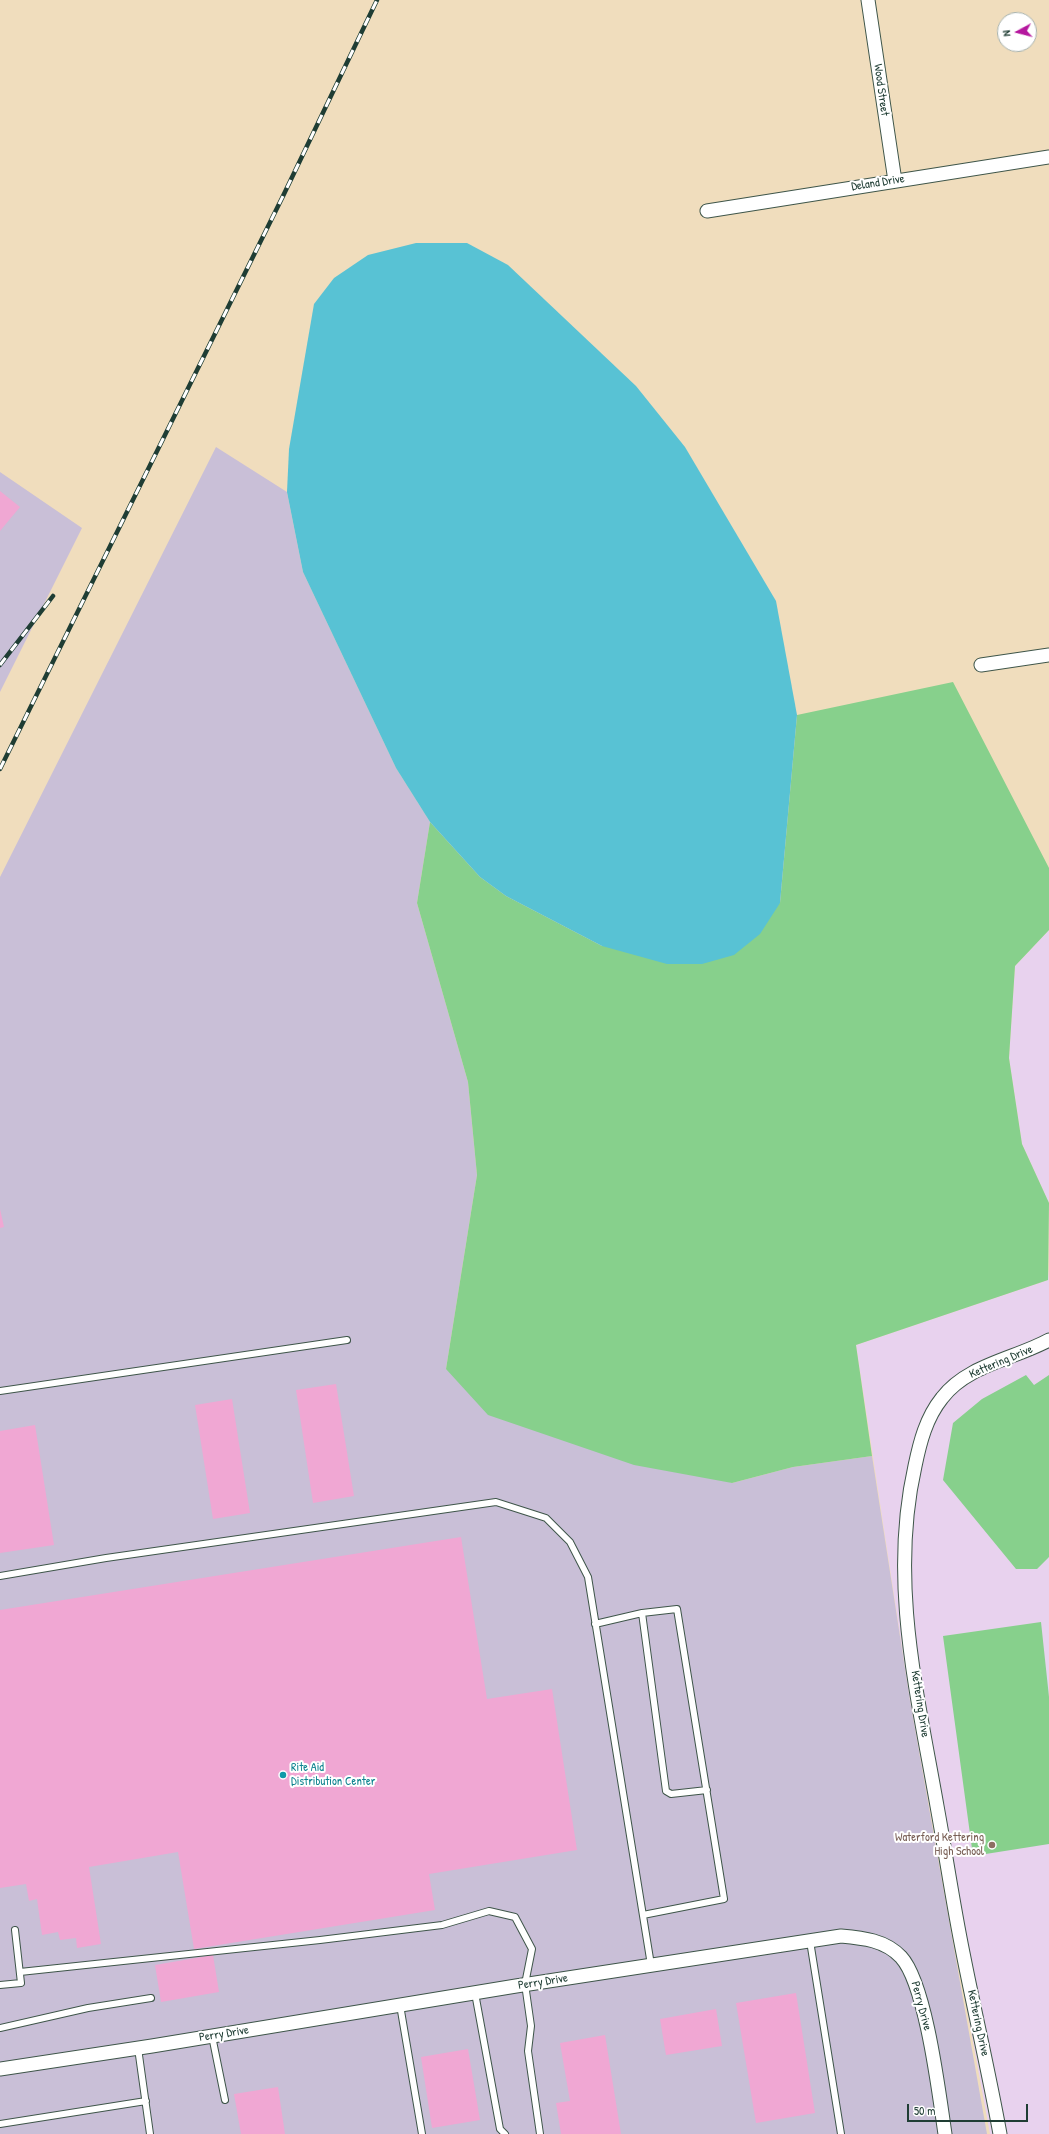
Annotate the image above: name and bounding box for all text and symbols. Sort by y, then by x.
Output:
north arrow [997,12,1037,52]
text: N [999,30,1013,37]
street label: Wood Street [870,63,892,117]
street label: Deland Drive [850,172,906,194]
street label: Kettering Drive [967,1342,1035,1382]
street label: Kettering Drive [908,1670,932,1738]
place label: Rite Aid Distribution Center [291,1761,375,1789]
marker: Rite Aid Distribution Center [278,1770,288,1780]
place label: Waterford Kettering High School [895,1831,984,1859]
marker: Waterford Kettering High School [987,1840,997,1850]
street label: Perry Drive [517,1971,569,1993]
street label: Perry Drive [908,1980,934,2032]
street label: Kettering Drive [964,1988,992,2058]
street label: Perry Drive [198,2023,250,2045]
scale bar [909,2096,1030,2122]
text: 50 m [914,2102,935,2119]

